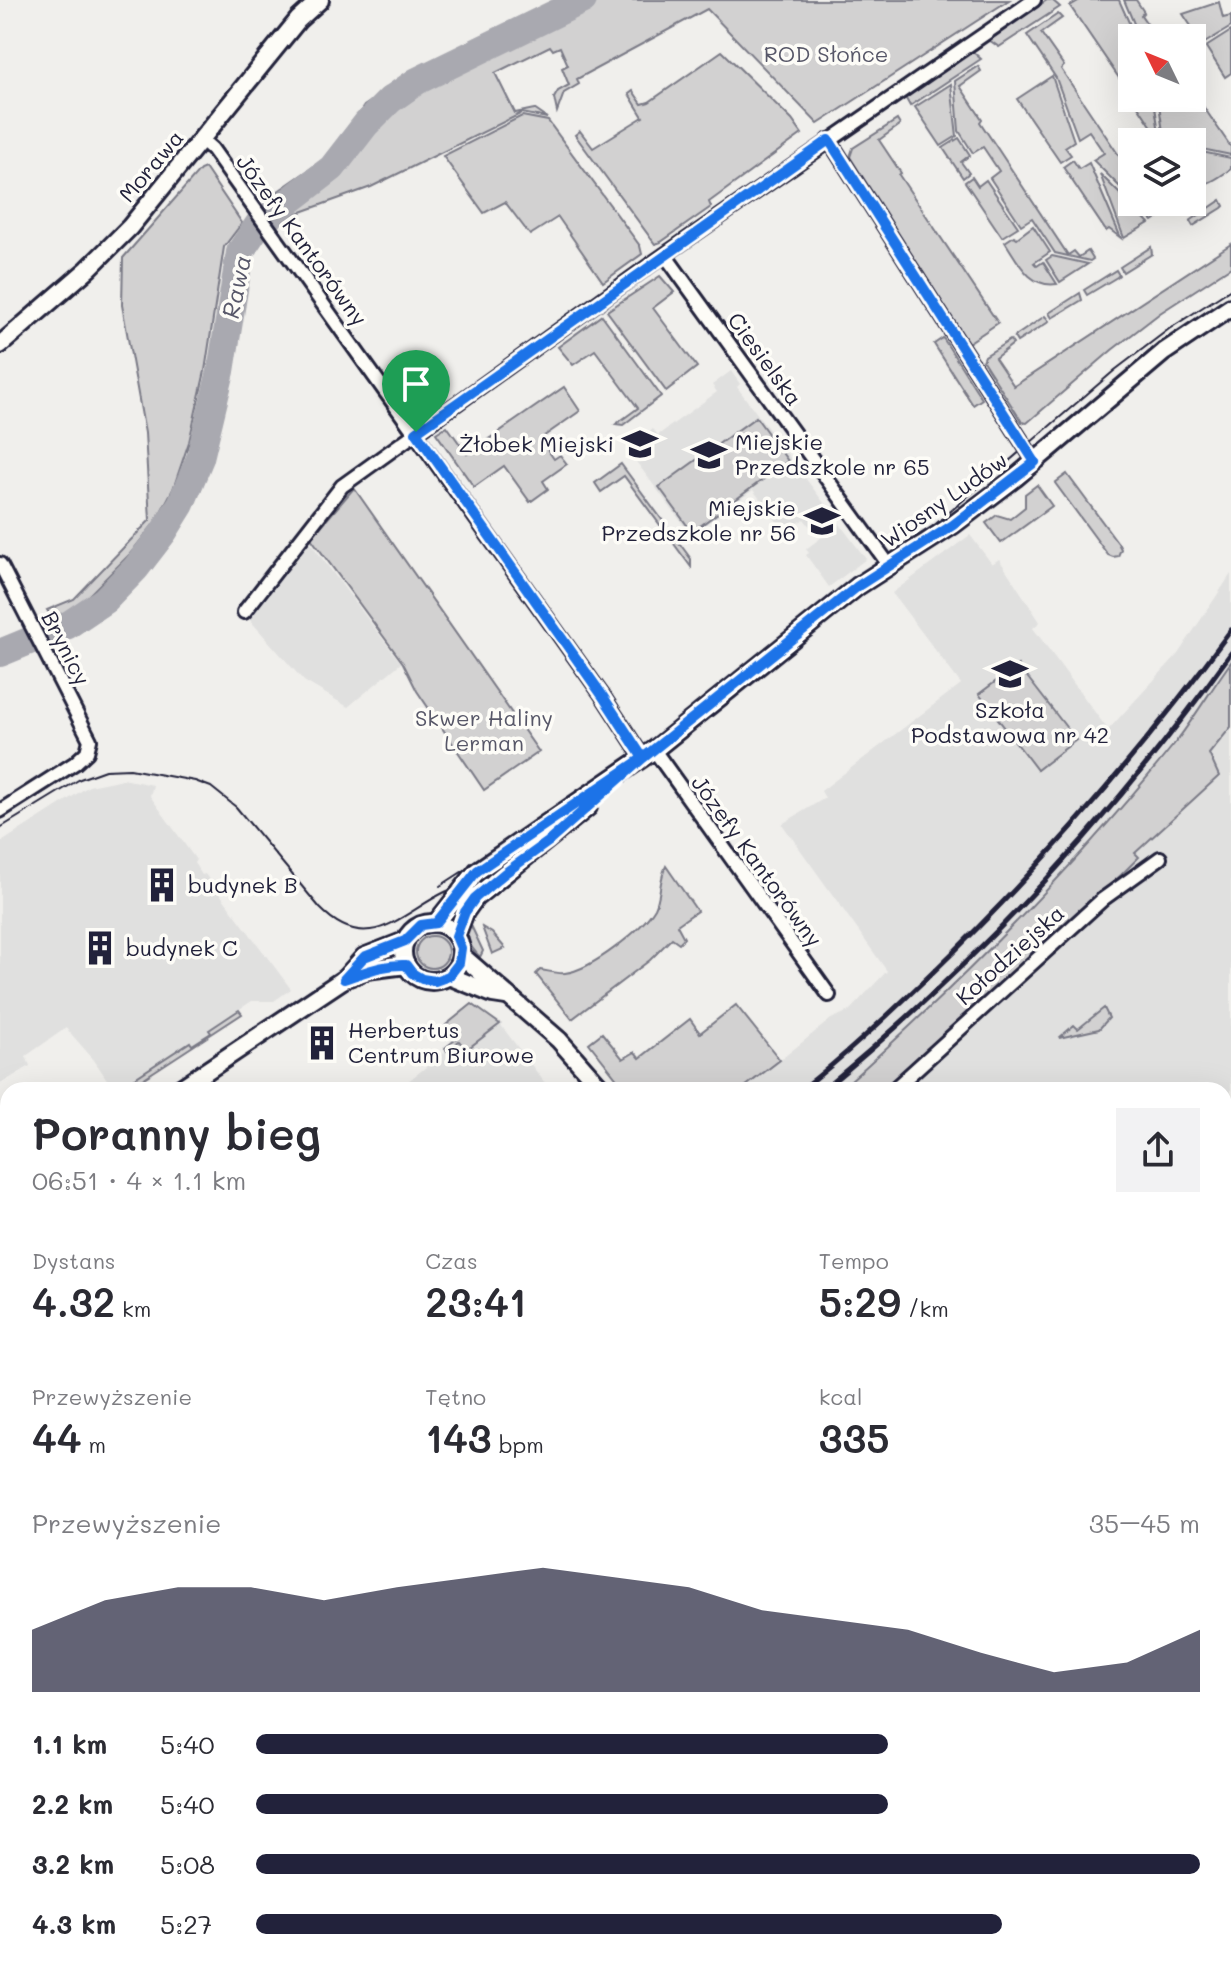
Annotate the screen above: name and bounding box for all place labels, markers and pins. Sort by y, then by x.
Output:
pin [382,350,450,432]
school or university icon: Żłobek Miejski [621,425,659,463]
place label: Miejskie Przedszkole nr 65 [735,427,930,481]
place label: Żłobek Miejski [459,429,614,458]
school or university icon: Miejskie Przedszkole nr 65 [690,436,728,474]
place label: Miejskie Przedszkole nr 56 [601,493,796,547]
school or university icon: Miejskie Przedszkole nr 56 [803,502,841,540]
school or university icon: Szkoła Podstawowa nr 42 [991,655,1029,693]
place label: Szkoła Podstawowa nr 42 [911,695,1109,749]
building icon: budynek B [143,866,181,904]
place label: budynek B [188,870,298,899]
building icon: budynek C [81,929,119,967]
place label: budynek C [126,933,238,962]
place label: Herbertus Centrum Biurowe [348,1015,534,1069]
building icon: Herbertus Centrum Biurowe [303,1024,341,1062]

